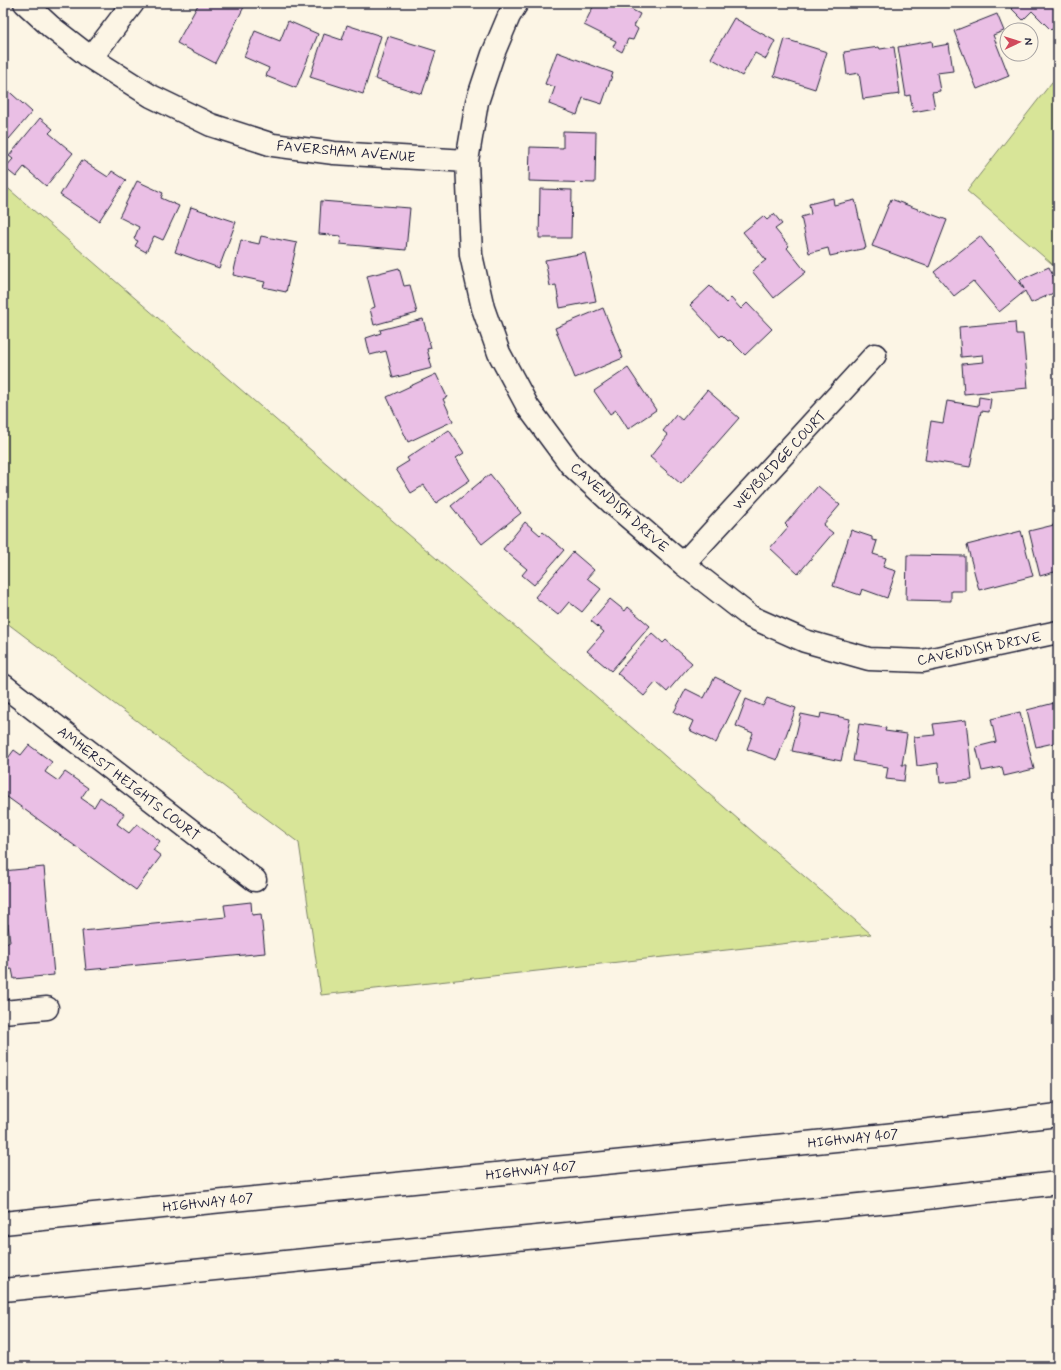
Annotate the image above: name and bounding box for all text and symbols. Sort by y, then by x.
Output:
north arrow [999,22,1039,62]
text: N [1021,37,1035,46]
street label: FAVERSHAM AVENUE [276,137,416,167]
street label: WEYBRIDGE COURT [729,407,830,514]
street label: CAVENDISH DRIVE [566,459,672,557]
street label: CAVENDISH DRIVE [915,628,1043,670]
street label: AMHERST HEIGHTS COURT [54,723,203,845]
street label: HIGHWAY 407 [807,1125,900,1153]
street label: HIGHWAY 407 [485,1157,578,1185]
street label: HIGHWAY 407 [162,1189,255,1217]

